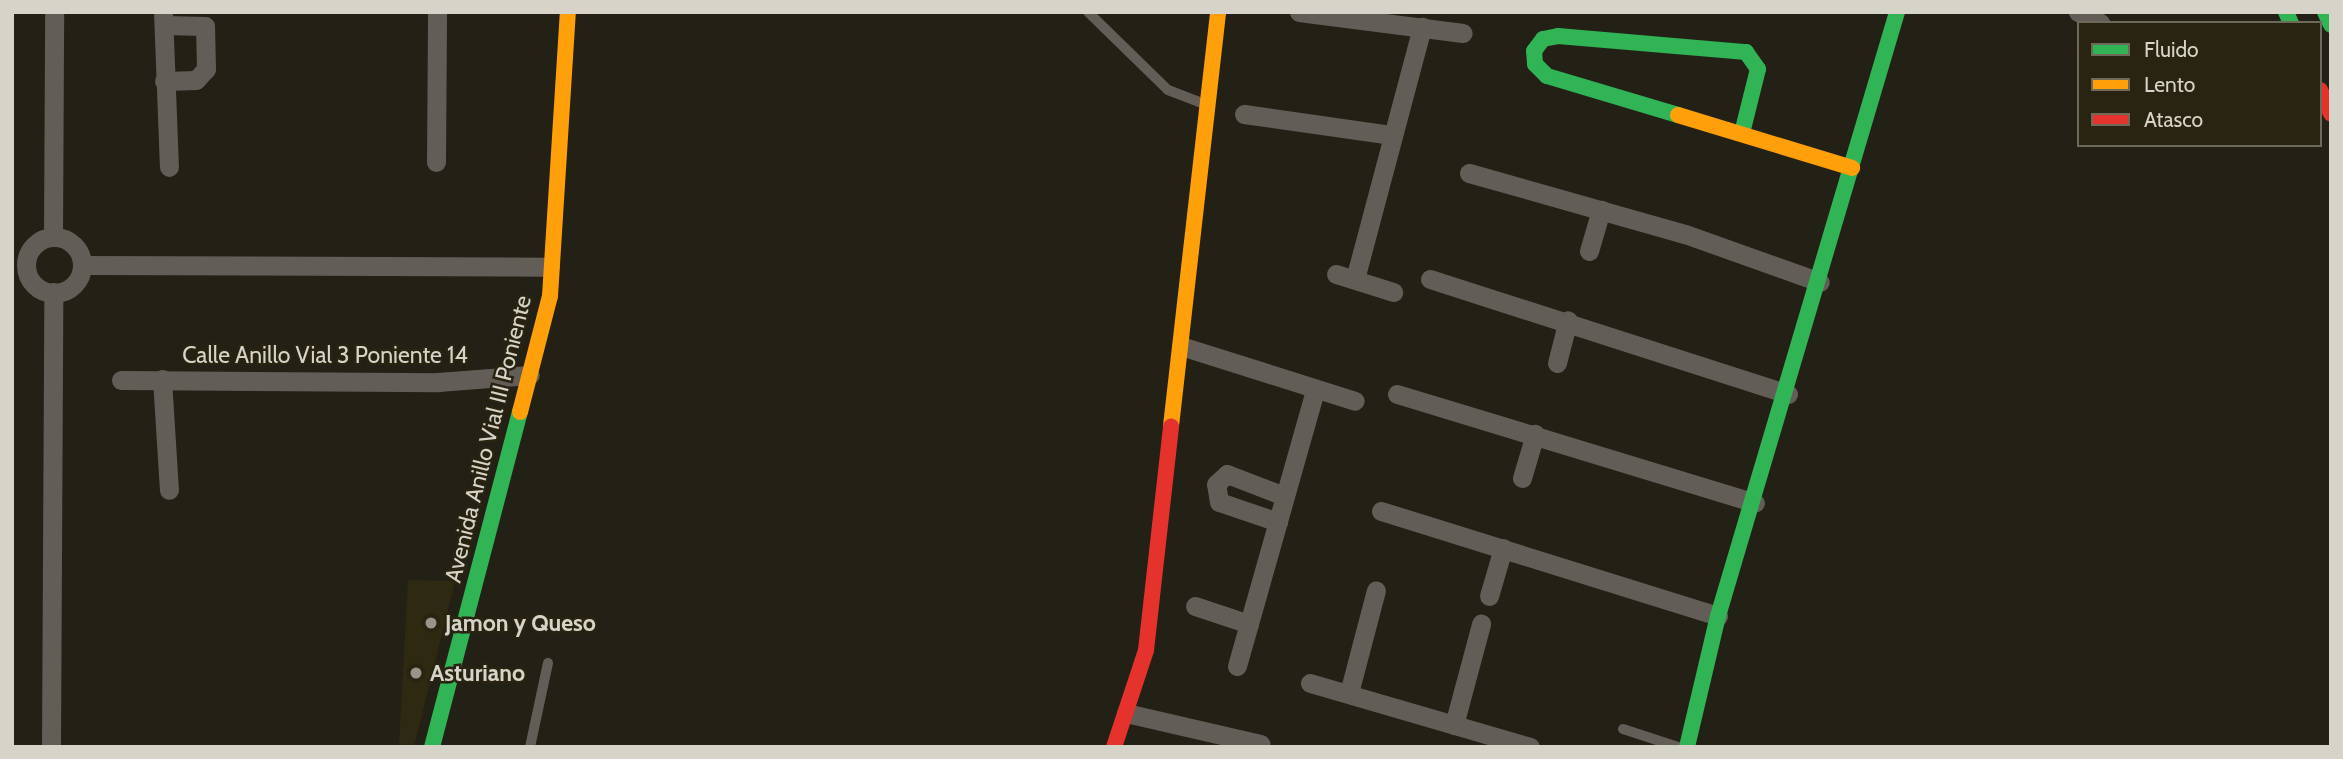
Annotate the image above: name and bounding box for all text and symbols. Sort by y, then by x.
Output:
legend [2077,21,2322,147]
text: Fluido [2144,37,2199,62]
text: Lento [2144,72,2195,97]
text: Atasco [2144,107,2203,132]
street label: Avenida Anillo Vial III Poniente [439,293,537,585]
street label: Calle Anillo Vial 3 Poniente 14 [182,341,468,369]
place label: Jamon y Queso [445,609,596,637]
marker: Jamon y Queso [423,615,439,631]
place label: Asturiano [430,659,525,687]
marker: Asturiano [408,665,424,681]

